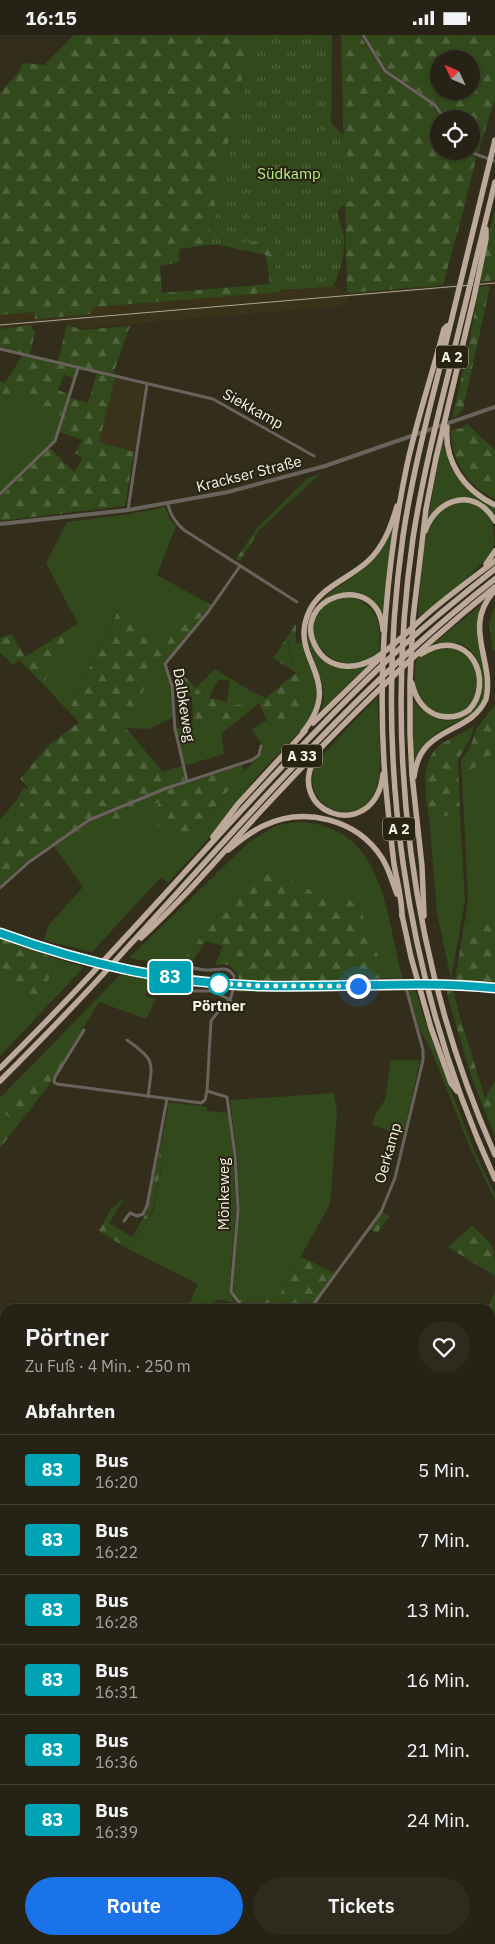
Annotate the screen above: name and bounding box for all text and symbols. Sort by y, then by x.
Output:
text: 16:15 [25,6,77,30]
north arrow [430,50,480,100]
map controls [430,50,480,160]
button: locate [430,110,480,160]
park label: Südkamp [257,164,321,183]
road number: A 2 [436,346,468,369]
street label: Siekkamp [220,384,287,433]
street label: Krackser Straße [194,451,304,496]
street label: Dalbkeweg [169,667,200,743]
road number: A 33 [282,744,322,767]
road number: A 2 [383,817,415,841]
line badge: 83 [148,961,192,993]
text: 83 [159,965,181,988]
marker: Pörtner [208,973,230,995]
your location [346,974,371,999]
place label: Pörtner [192,996,246,1015]
street label: Oerkamp [370,1120,405,1185]
street label: Mönkeweg [214,1158,233,1230]
text: Pörtner [25,1321,109,1353]
button: heart [418,1321,470,1373]
text: Zu Fuß · 4 Min. · 250 m [25,1356,191,1376]
text: Abfahrten [25,1399,115,1423]
text: Bus [95,1448,129,1472]
text: 83 [42,1458,63,1481]
text: 5 Min. [418,1458,470,1482]
text: 16:20 [95,1472,138,1492]
text: Bus [95,1518,129,1542]
text: 83 [42,1528,63,1551]
text: 7 Min. [418,1528,470,1552]
text: 16:22 [95,1542,138,1562]
text: Bus [95,1588,129,1612]
text: 83 [42,1598,63,1621]
text: 13 Min. [407,1598,470,1622]
text: 16:28 [95,1612,138,1632]
text: Bus [95,1658,129,1682]
text: 83 [42,1668,63,1691]
text: 16 Min. [407,1668,470,1692]
text: 16:31 [95,1682,138,1702]
text: Bus [95,1728,129,1752]
text: 83 [42,1738,63,1761]
text: 21 Min. [407,1738,470,1762]
text: 16:36 [95,1752,138,1772]
text: Bus [95,1798,129,1822]
text: 83 [42,1808,63,1831]
text: 24 Min. [407,1808,470,1832]
text: 16:39 [95,1822,138,1842]
button: Route [25,1877,243,1935]
button: Tickets [253,1877,470,1935]

